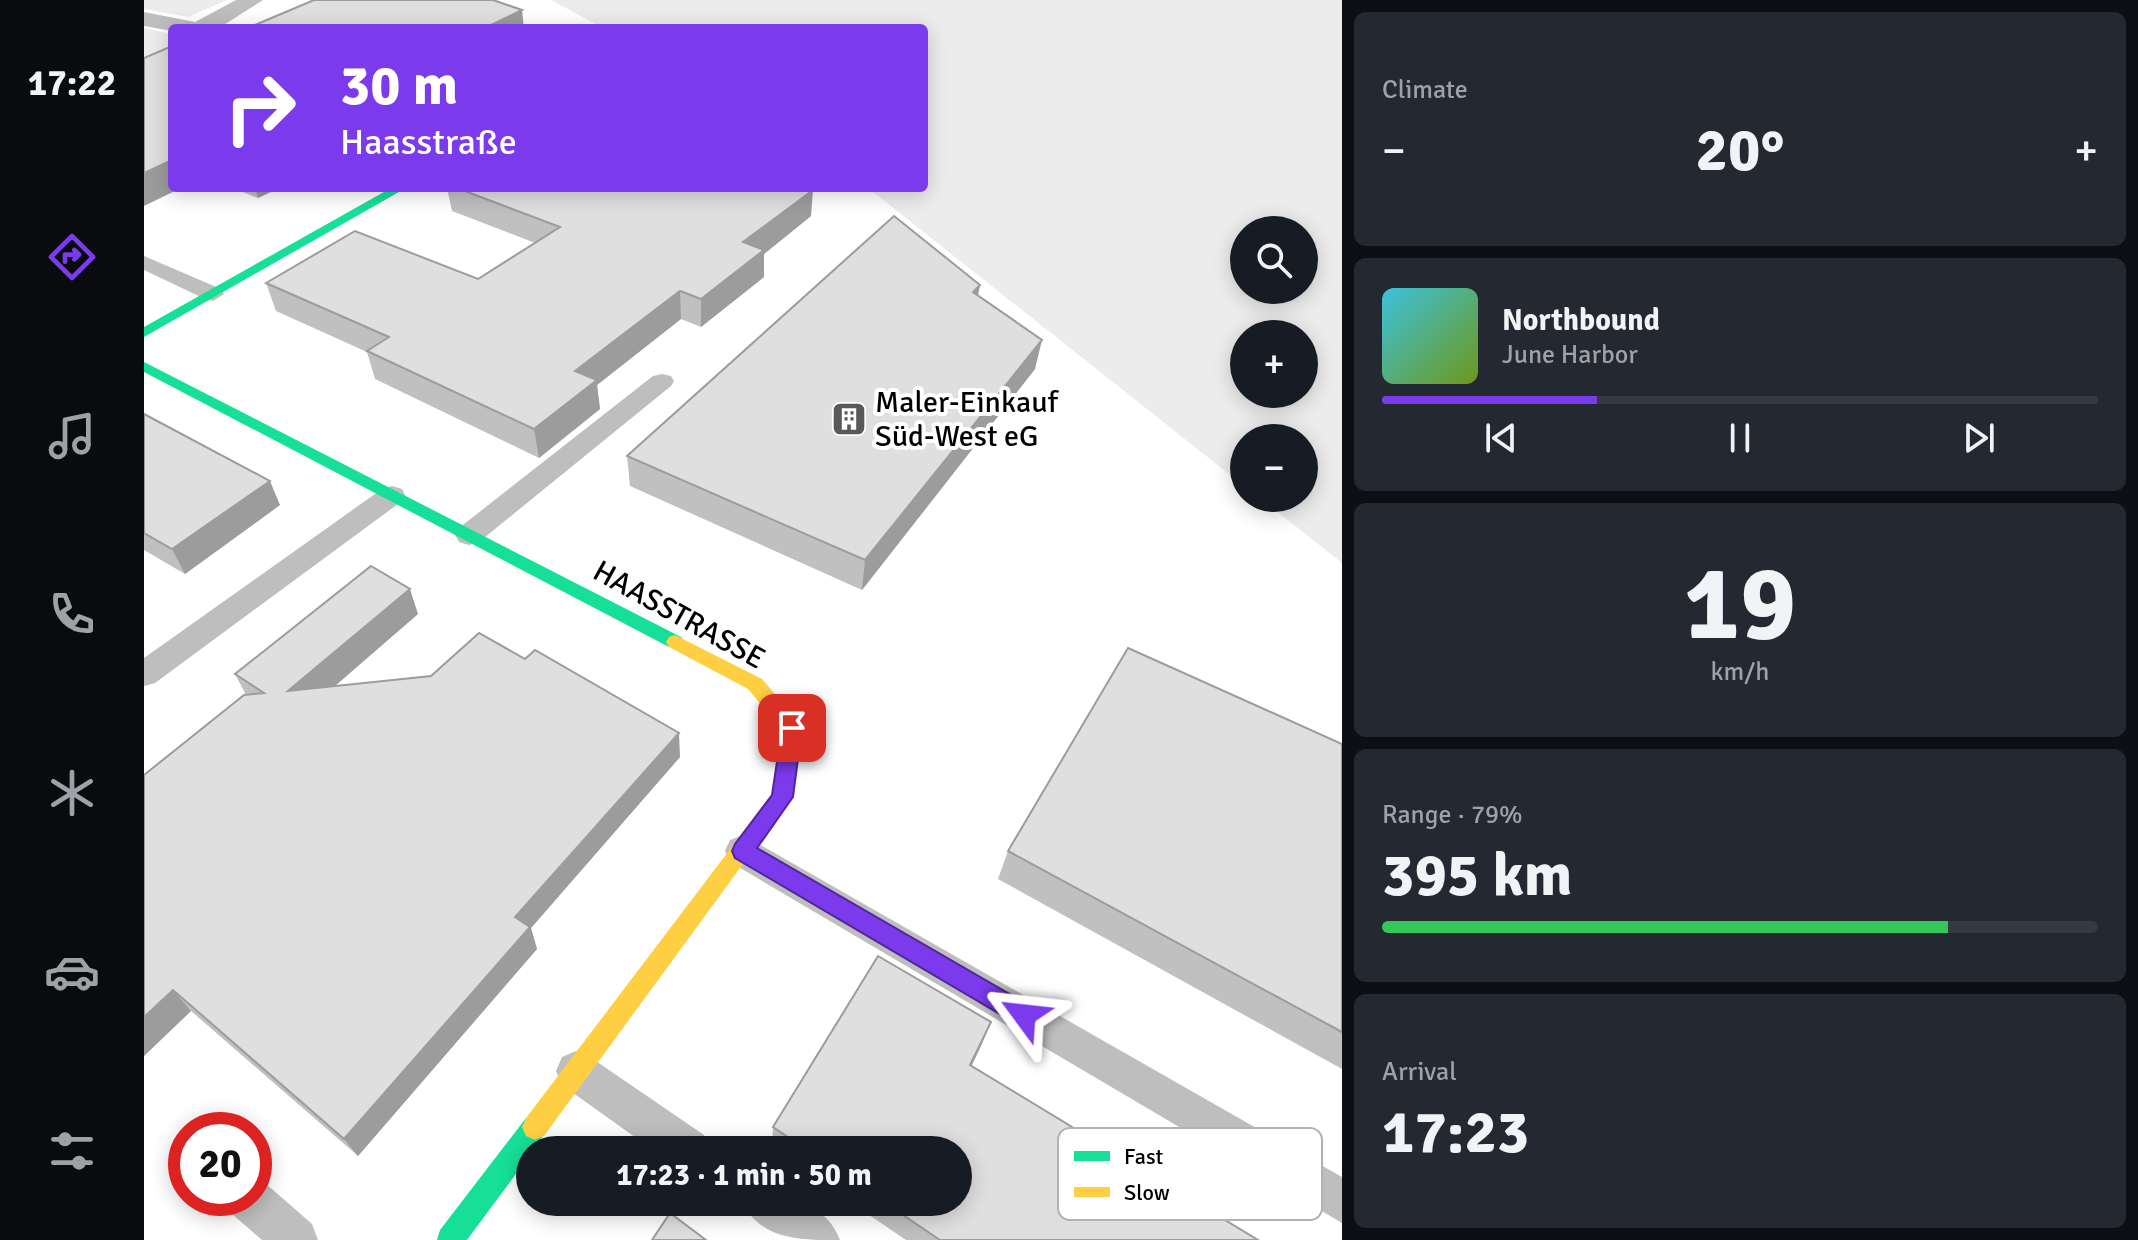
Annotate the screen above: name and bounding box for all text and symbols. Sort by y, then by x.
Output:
text: 30 m [340,51,458,120]
icon: right [208,56,312,160]
text: 17:22 [28,61,116,106]
text: Climate [1382,74,1468,106]
text: 20° [1696,114,1784,188]
text: Haasstraße [340,120,517,165]
text: − [1382,124,1406,178]
text: + [2074,124,2098,178]
map controls [1230,216,1318,512]
button: search [1230,216,1318,304]
icon: directions [44,229,100,285]
text: Northbound [1502,302,1660,339]
button: + [1230,320,1318,408]
text: June Harbor [1502,339,1638,371]
place label: Maler-Einkauf Süd-West eG [875,384,1060,455]
building icon: Maler-Einkauf Süd-West eG [830,400,868,438]
icon: music [44,408,100,464]
icon: previous [1479,416,1523,460]
icon: pause [1718,416,1762,460]
icon: next [1957,416,2001,460]
button: − [1230,424,1318,512]
text: 19 [1684,540,1796,668]
street label: HAASSTRASSE [587,553,771,677]
icon: phone [44,586,100,642]
text: km/h [1711,656,1769,688]
pin [758,694,826,762]
icon: arrive [770,706,814,750]
icon: climate [44,765,100,821]
text: Range · 79% [1382,799,1523,831]
text: 395 km [1382,839,1572,913]
icon: car [44,944,100,1000]
position arrow [982,973,1066,1057]
text: Arrival [1382,1056,1457,1088]
text: 17:23 [1382,1096,1529,1170]
speed limit sign: 20 [168,1112,272,1216]
icon: filters [44,1123,100,1179]
legend [1058,1128,1322,1220]
text: Fast [1124,1143,1164,1170]
text: 17:23 · 1 min · 50 m [616,1157,872,1194]
text: Slow [1124,1179,1170,1206]

